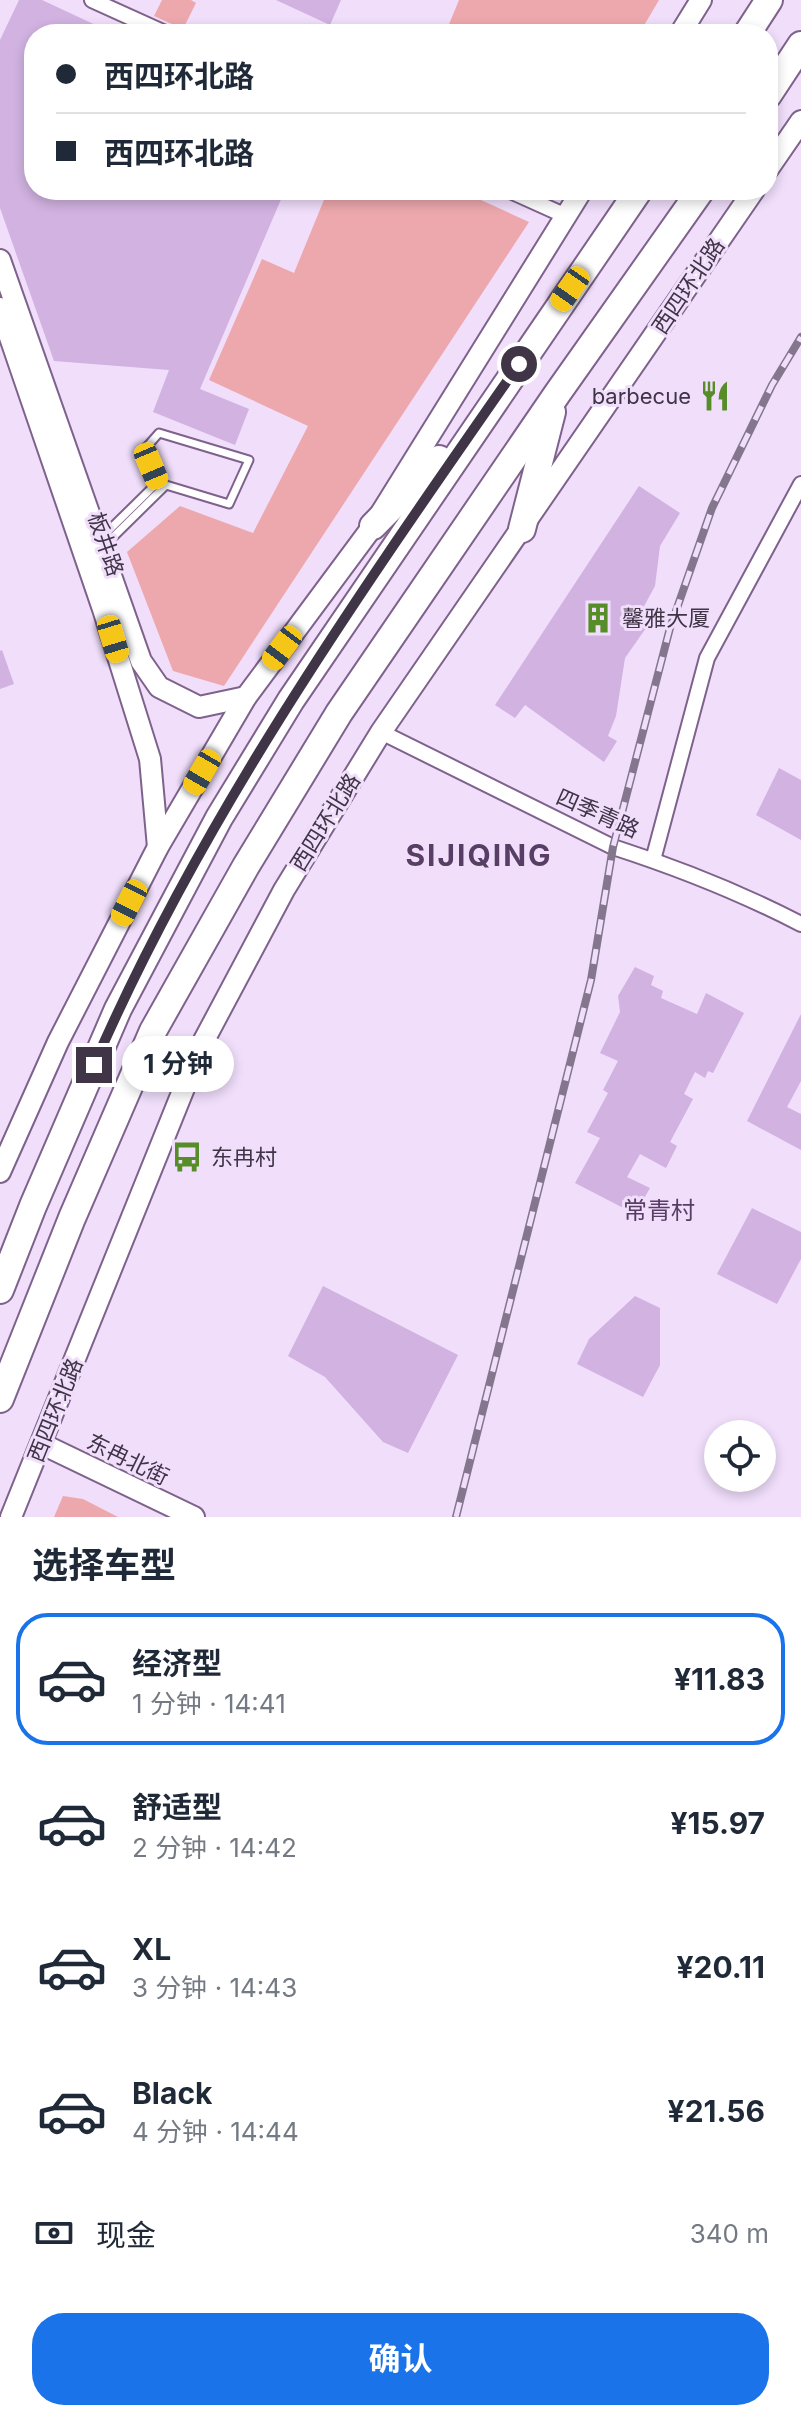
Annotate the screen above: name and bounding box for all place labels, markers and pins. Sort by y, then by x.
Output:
restaurant icon: barbecue [698,379,732,413]
place label: barbecue [592,383,691,409]
building icon: 馨雅大厦 [581,601,615,635]
place label: 馨雅大厦 [622,605,710,631]
bus stop icon: 东冉村 [170,1140,204,1174]
place label: 东冉村 [211,1144,277,1170]

